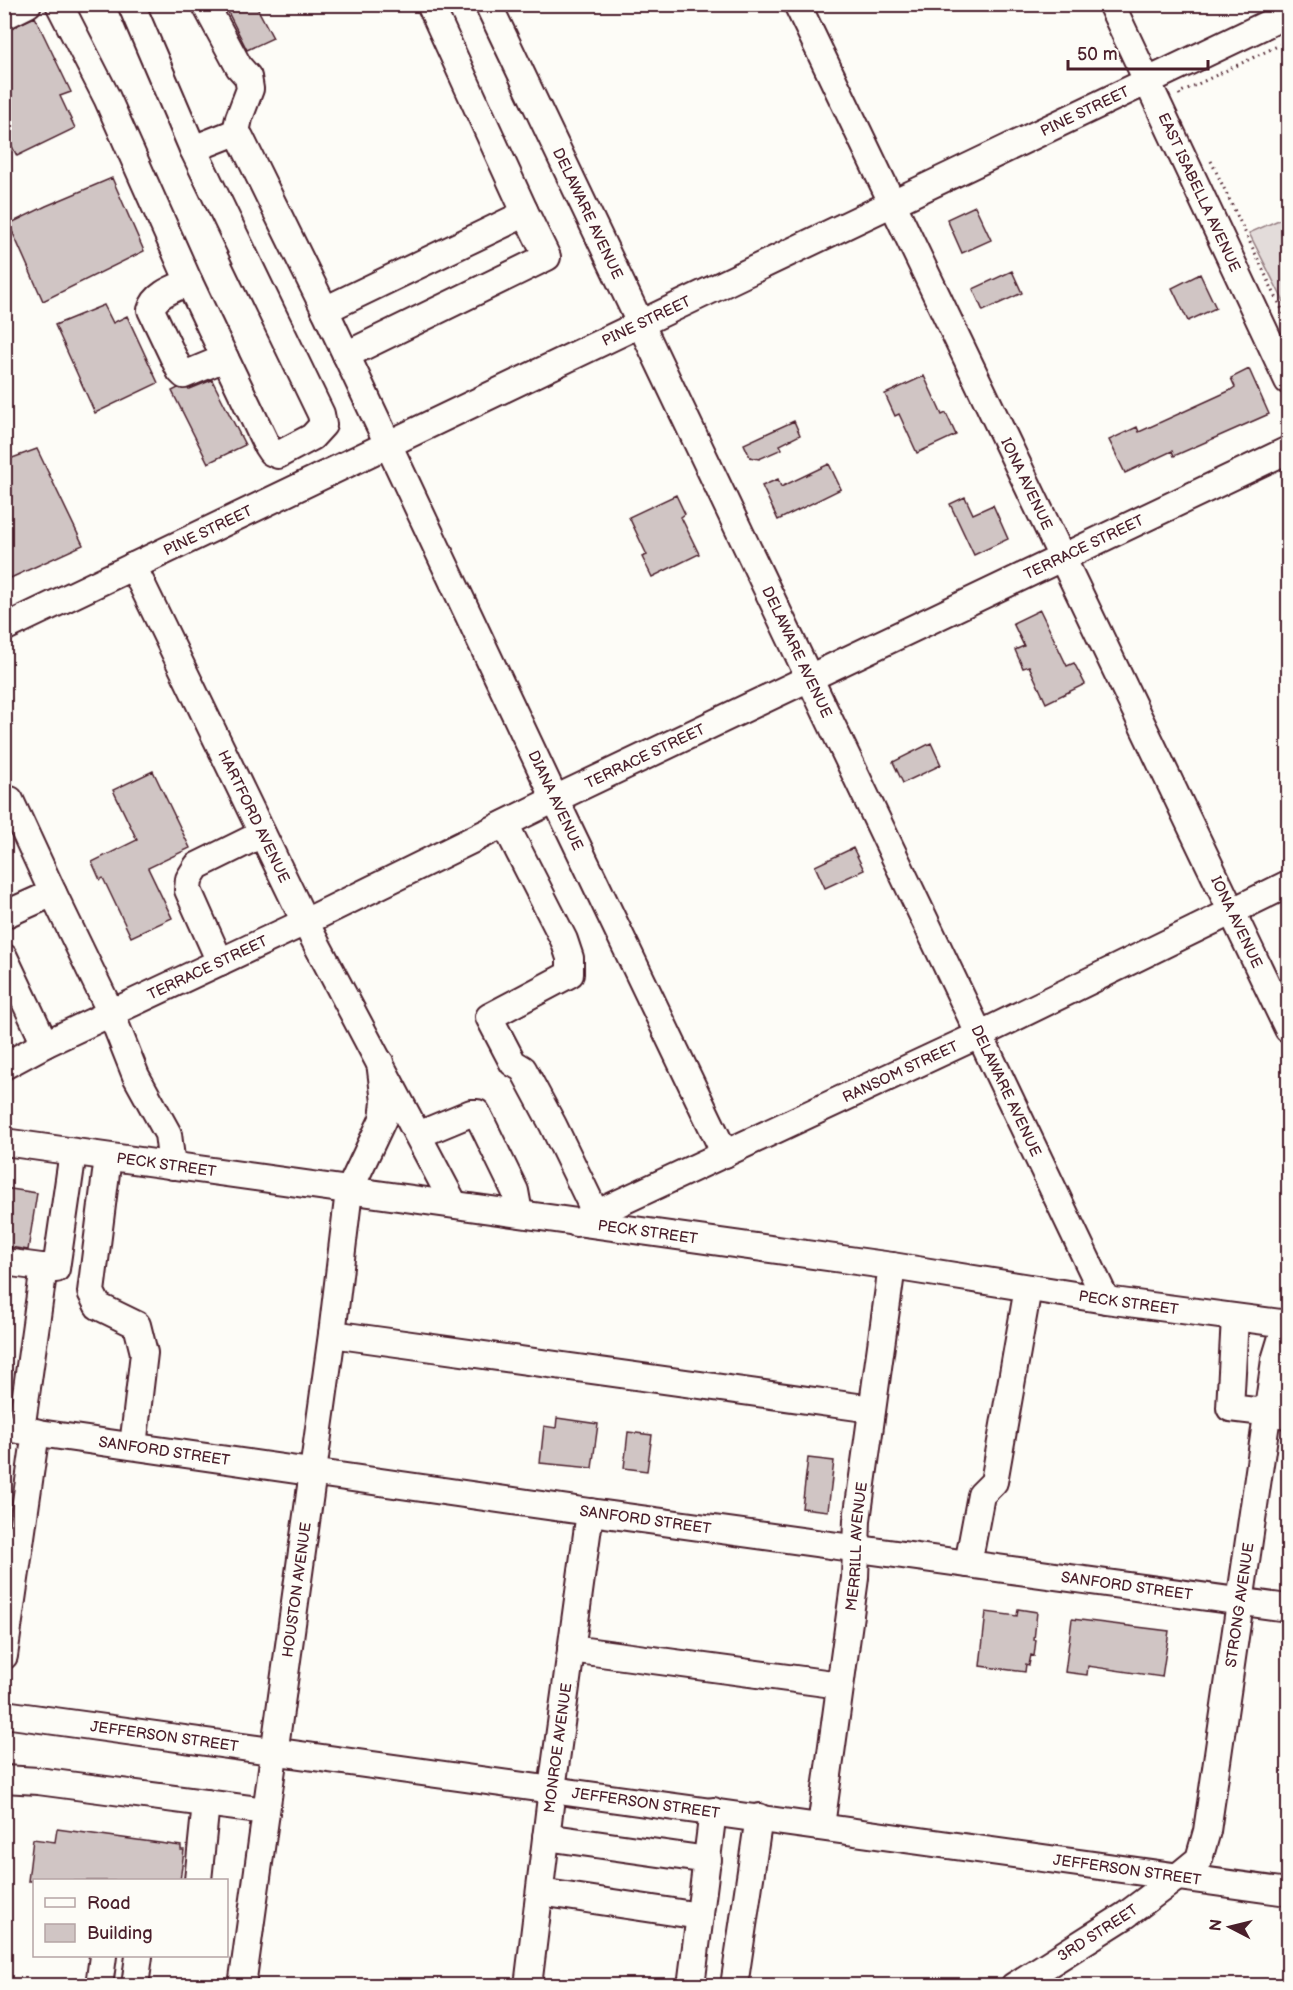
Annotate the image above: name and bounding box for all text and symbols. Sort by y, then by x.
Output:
scale bar [1068,33,1208,71]
text: 50 m [1077,44,1118,65]
street label: PINE STREET [1037,82,1133,141]
street label: EAST ISABELLA AVENUE [1153,110,1245,275]
street label: DELAWARE AVENUE [548,145,627,282]
street label: PINE STREET [599,292,694,351]
street label: IONA AVENUE [996,435,1057,533]
street label: PINE STREET [161,502,256,560]
street label: TERRACE STREET [1021,511,1147,584]
street label: DELAWARE AVENUE [757,584,836,721]
street label: TERRACE STREET [582,720,708,793]
street label: HARTFORD AVENUE [213,747,294,886]
street label: DIANA AVENUE [524,748,587,854]
street label: IONA AVENUE [1206,873,1267,972]
street label: TERRACE STREET [145,932,271,1005]
street label: DELAWARE AVENUE [966,1022,1045,1160]
street label: RANSOM STREET [840,1037,962,1107]
street label: PECK STREET [115,1149,217,1182]
street label: PECK STREET [597,1216,699,1249]
street label: PECK STREET [1077,1287,1180,1319]
street label: SANFORD STREET [97,1433,231,1470]
street label: MERRILL AVENUE [842,1481,872,1612]
street label: SANFORD STREET [578,1502,712,1539]
street label: HOUSTON AVENUE [278,1521,316,1659]
street label: STRONG AVENUE [1222,1541,1259,1669]
street label: SANFORD STREET [1060,1568,1194,1605]
street label: MONROE AVENUE [540,1682,576,1814]
street label: JEFFERSON STREET [89,1717,240,1756]
street label: JEFFERSON STREET [571,1784,721,1823]
street label: JEFFERSON STREET [1052,1851,1202,1890]
legend [33,1879,228,1957]
text: Road [87,1893,131,1914]
north arrow [1200,1897,1260,1957]
street label: 3RD STREET [1054,1900,1142,1966]
text: N [1206,1918,1227,1932]
text: Building [87,1923,153,1944]

